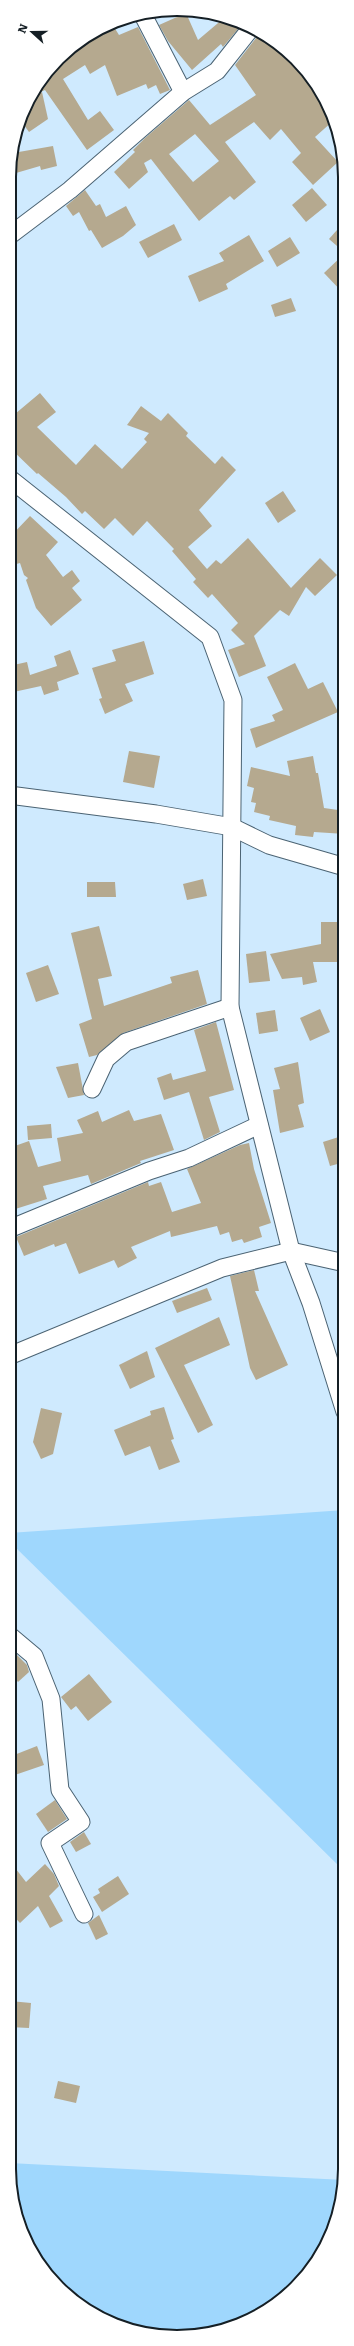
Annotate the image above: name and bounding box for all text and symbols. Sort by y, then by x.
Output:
north arrow [12,12,52,52]
text: N [13,21,31,35]

